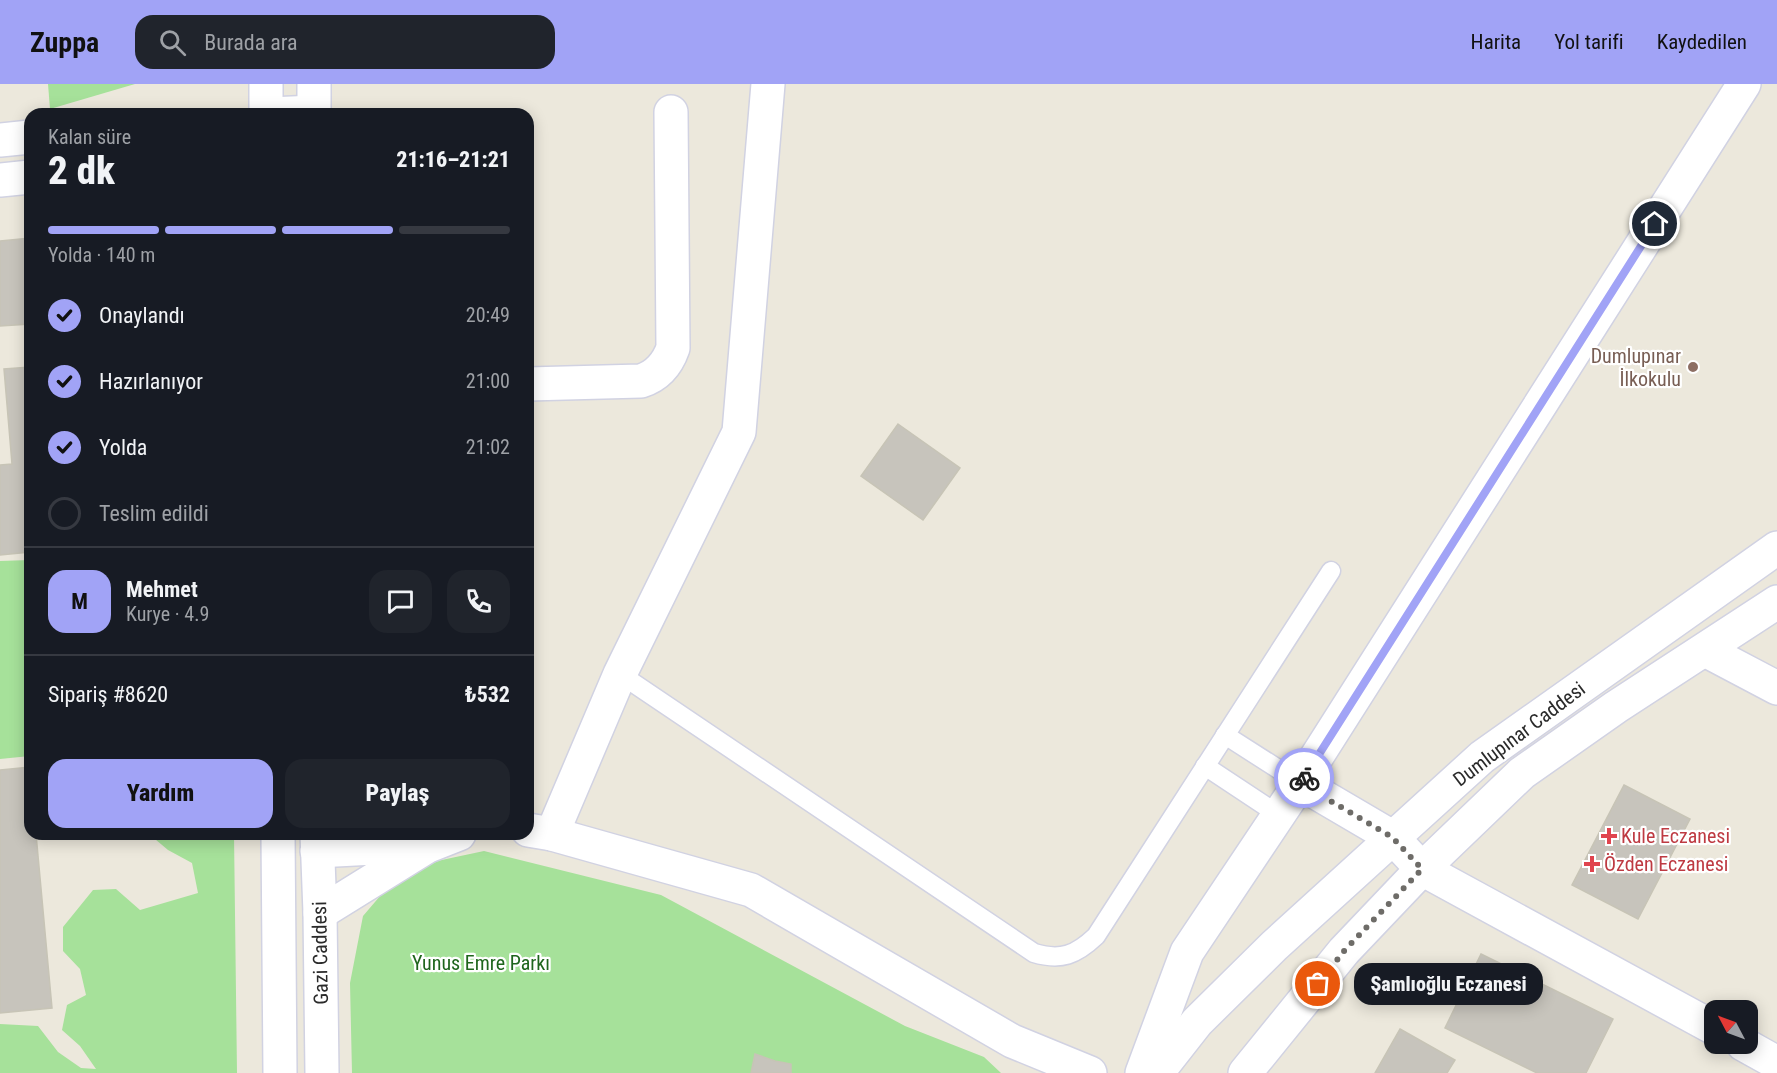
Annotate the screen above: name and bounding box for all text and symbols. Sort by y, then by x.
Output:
search box [135,15,555,69]
text: Zuppa [30,26,99,59]
icon: search [156,26,189,59]
text: Burada ara [204,30,298,55]
text: Harita [1471,30,1521,54]
text: Yol tarifi [1554,30,1624,54]
text: Kaydedilen [1657,30,1747,54]
text: Kalan süre [48,125,131,149]
text: 21:16–21:21 [396,147,510,172]
text: 2 dk [48,148,115,194]
pin [1629,198,1680,249]
icon: home [1638,207,1671,240]
text: Yolda · 140 m [48,243,155,267]
icon: check [48,299,81,332]
text: Onaylandı [99,303,185,328]
text: 20:49 [466,303,510,327]
place label: Dumlupınar İlkokulu [1591,344,1681,391]
marker: Dumlupınar İlkokulu [1686,360,1700,374]
icon: check [48,365,81,398]
text: Hazırlanıyor [99,369,203,394]
text: 21:00 [466,369,510,393]
icon: check [48,431,81,464]
text: Yolda [99,435,147,460]
text: 21:02 [466,435,510,459]
text: Teslim edildi [99,501,209,526]
button: chat [369,570,432,633]
button: phone [447,570,510,633]
text: Mehmet [126,577,198,602]
text: M [71,589,88,614]
text: Kurye · 4.9 [126,602,209,626]
street label: Dumlupınar Caddesi [1448,677,1590,791]
text: Sipariş #8620 [48,682,168,707]
text: ₺532 [465,682,510,707]
courier [1274,748,1334,808]
button: Yardım [48,759,273,828]
button: Paylaş [285,759,510,828]
icon: bike [1288,762,1321,795]
place label: Kule Eczanesi [1621,824,1730,848]
marker: Kule Eczanesi [1602,829,1616,843]
place label: Özden Eczanesi [1604,852,1728,876]
marker: Özden Eczanesi [1585,857,1599,871]
street label: Gazi Caddesi [307,901,333,1005]
park label: Yunus Emre Parkı [412,951,550,975]
pin [1292,958,1343,1009]
callout: Şamlıoğlu Eczanesi [1354,963,1543,1005]
icon: bag [1301,967,1334,1000]
text: Şamlıoğlu Eczanesi [1370,972,1527,996]
north arrow [1704,1000,1758,1054]
map controls [1704,1000,1758,1054]

